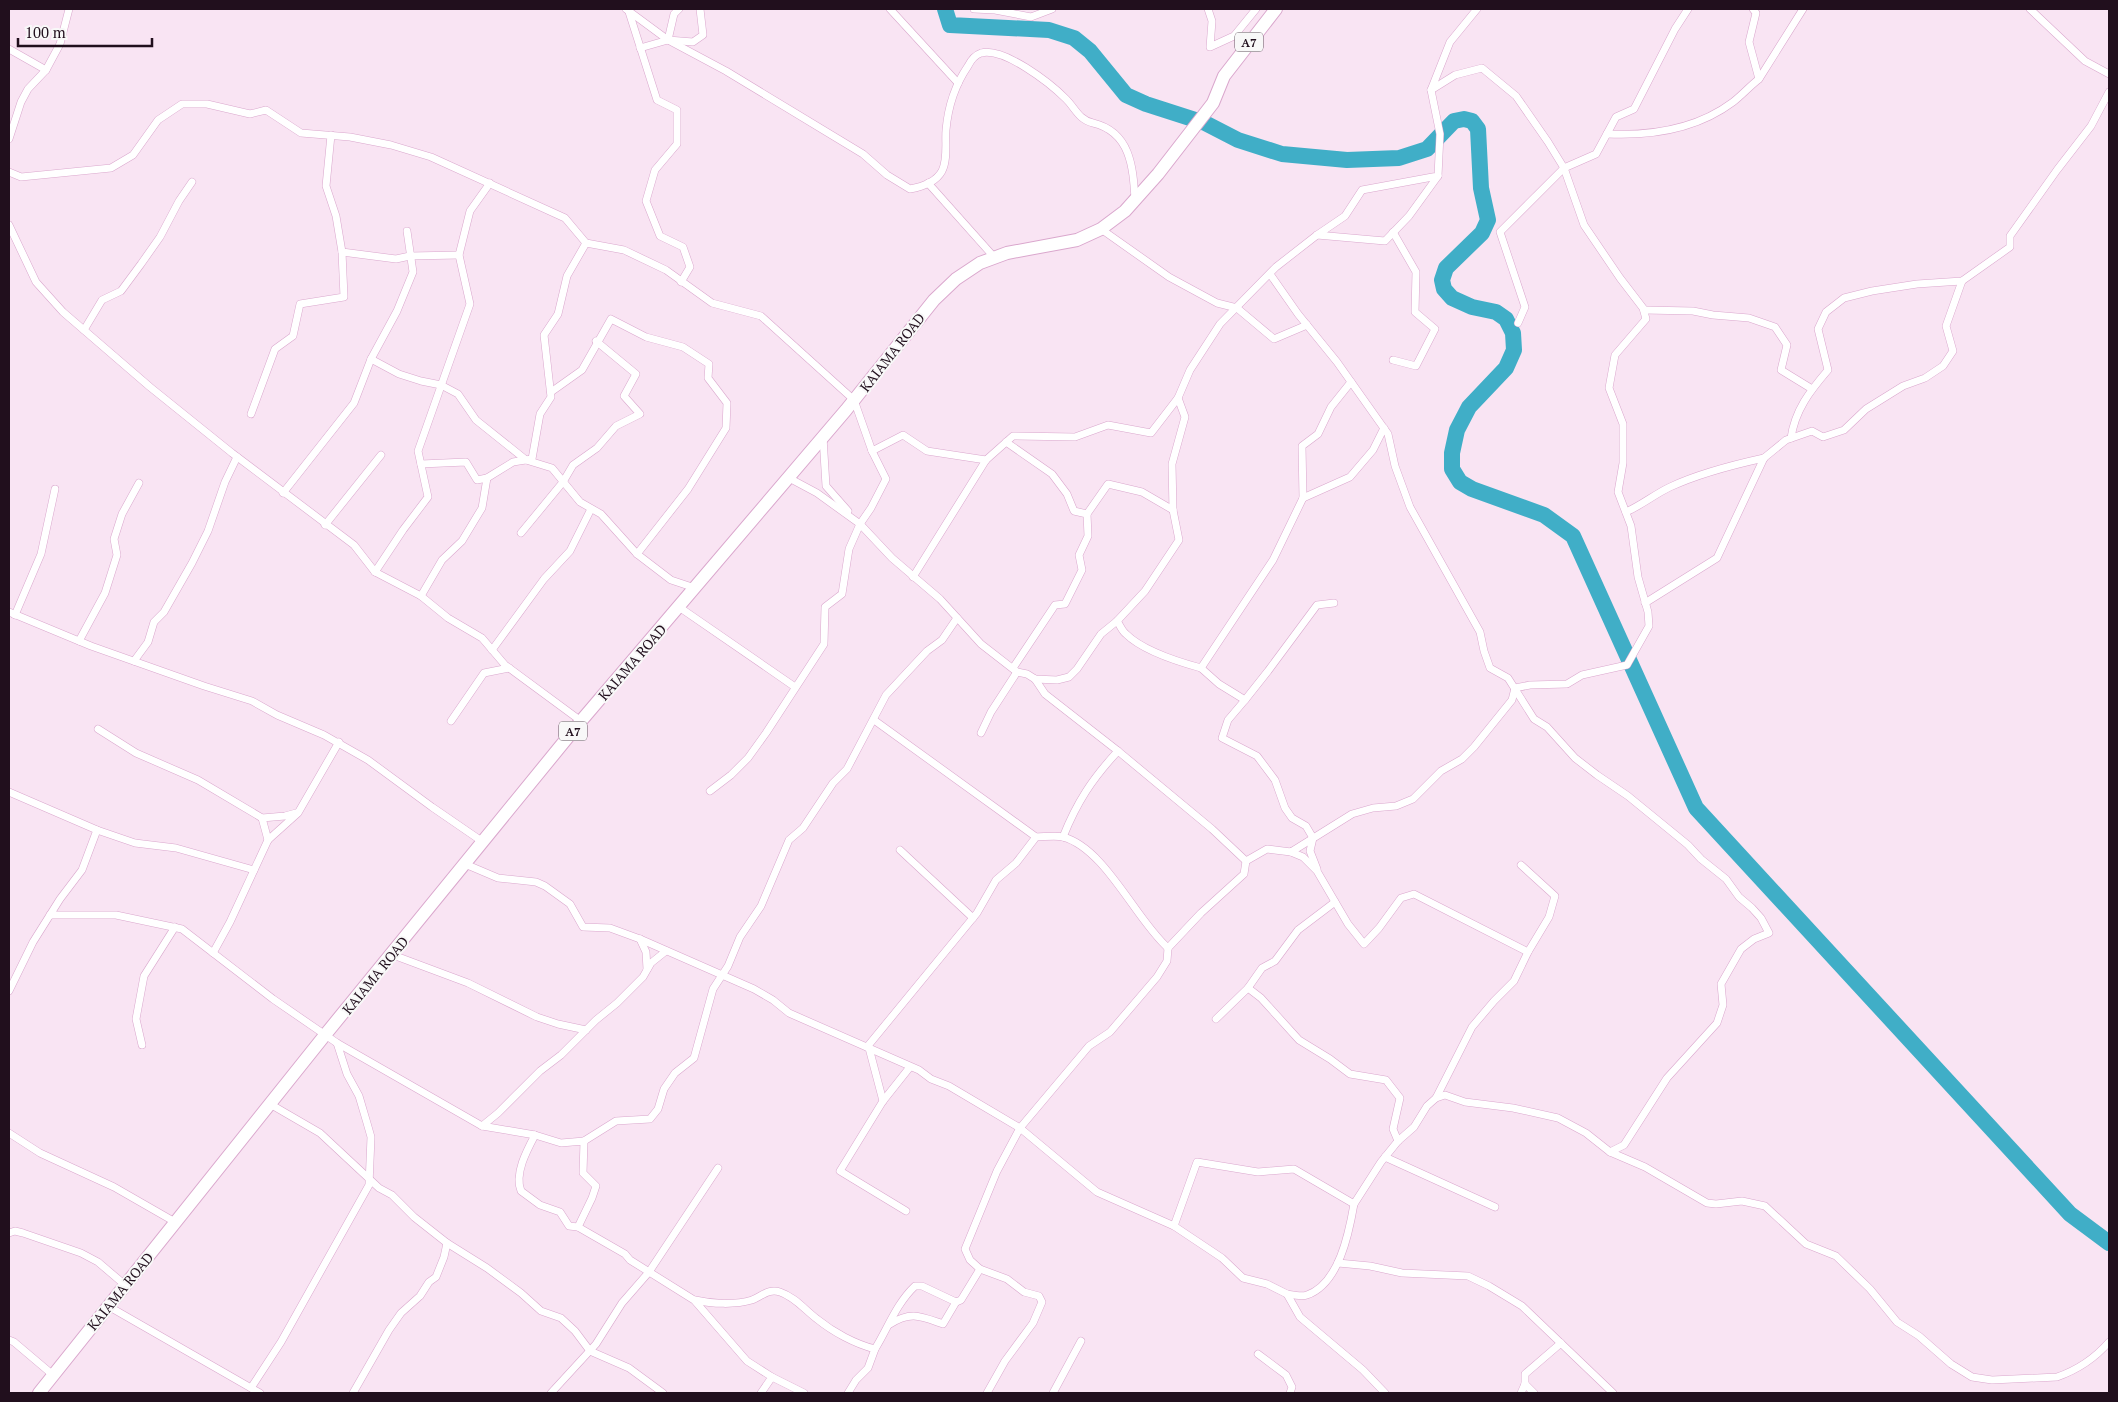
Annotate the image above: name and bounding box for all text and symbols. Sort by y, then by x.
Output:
scale bar [18,15,151,47]
text: 100 m [25,22,66,42]
road number: A7 [1235,32,1263,52]
street label: KAIAMA ROAD [855,309,929,395]
street label: KAIAMA ROAD [594,620,670,704]
road number: A7 [559,721,587,740]
street label: KAIAMA ROAD [338,932,412,1018]
street label: KAIAMA ROAD [83,1248,157,1334]

